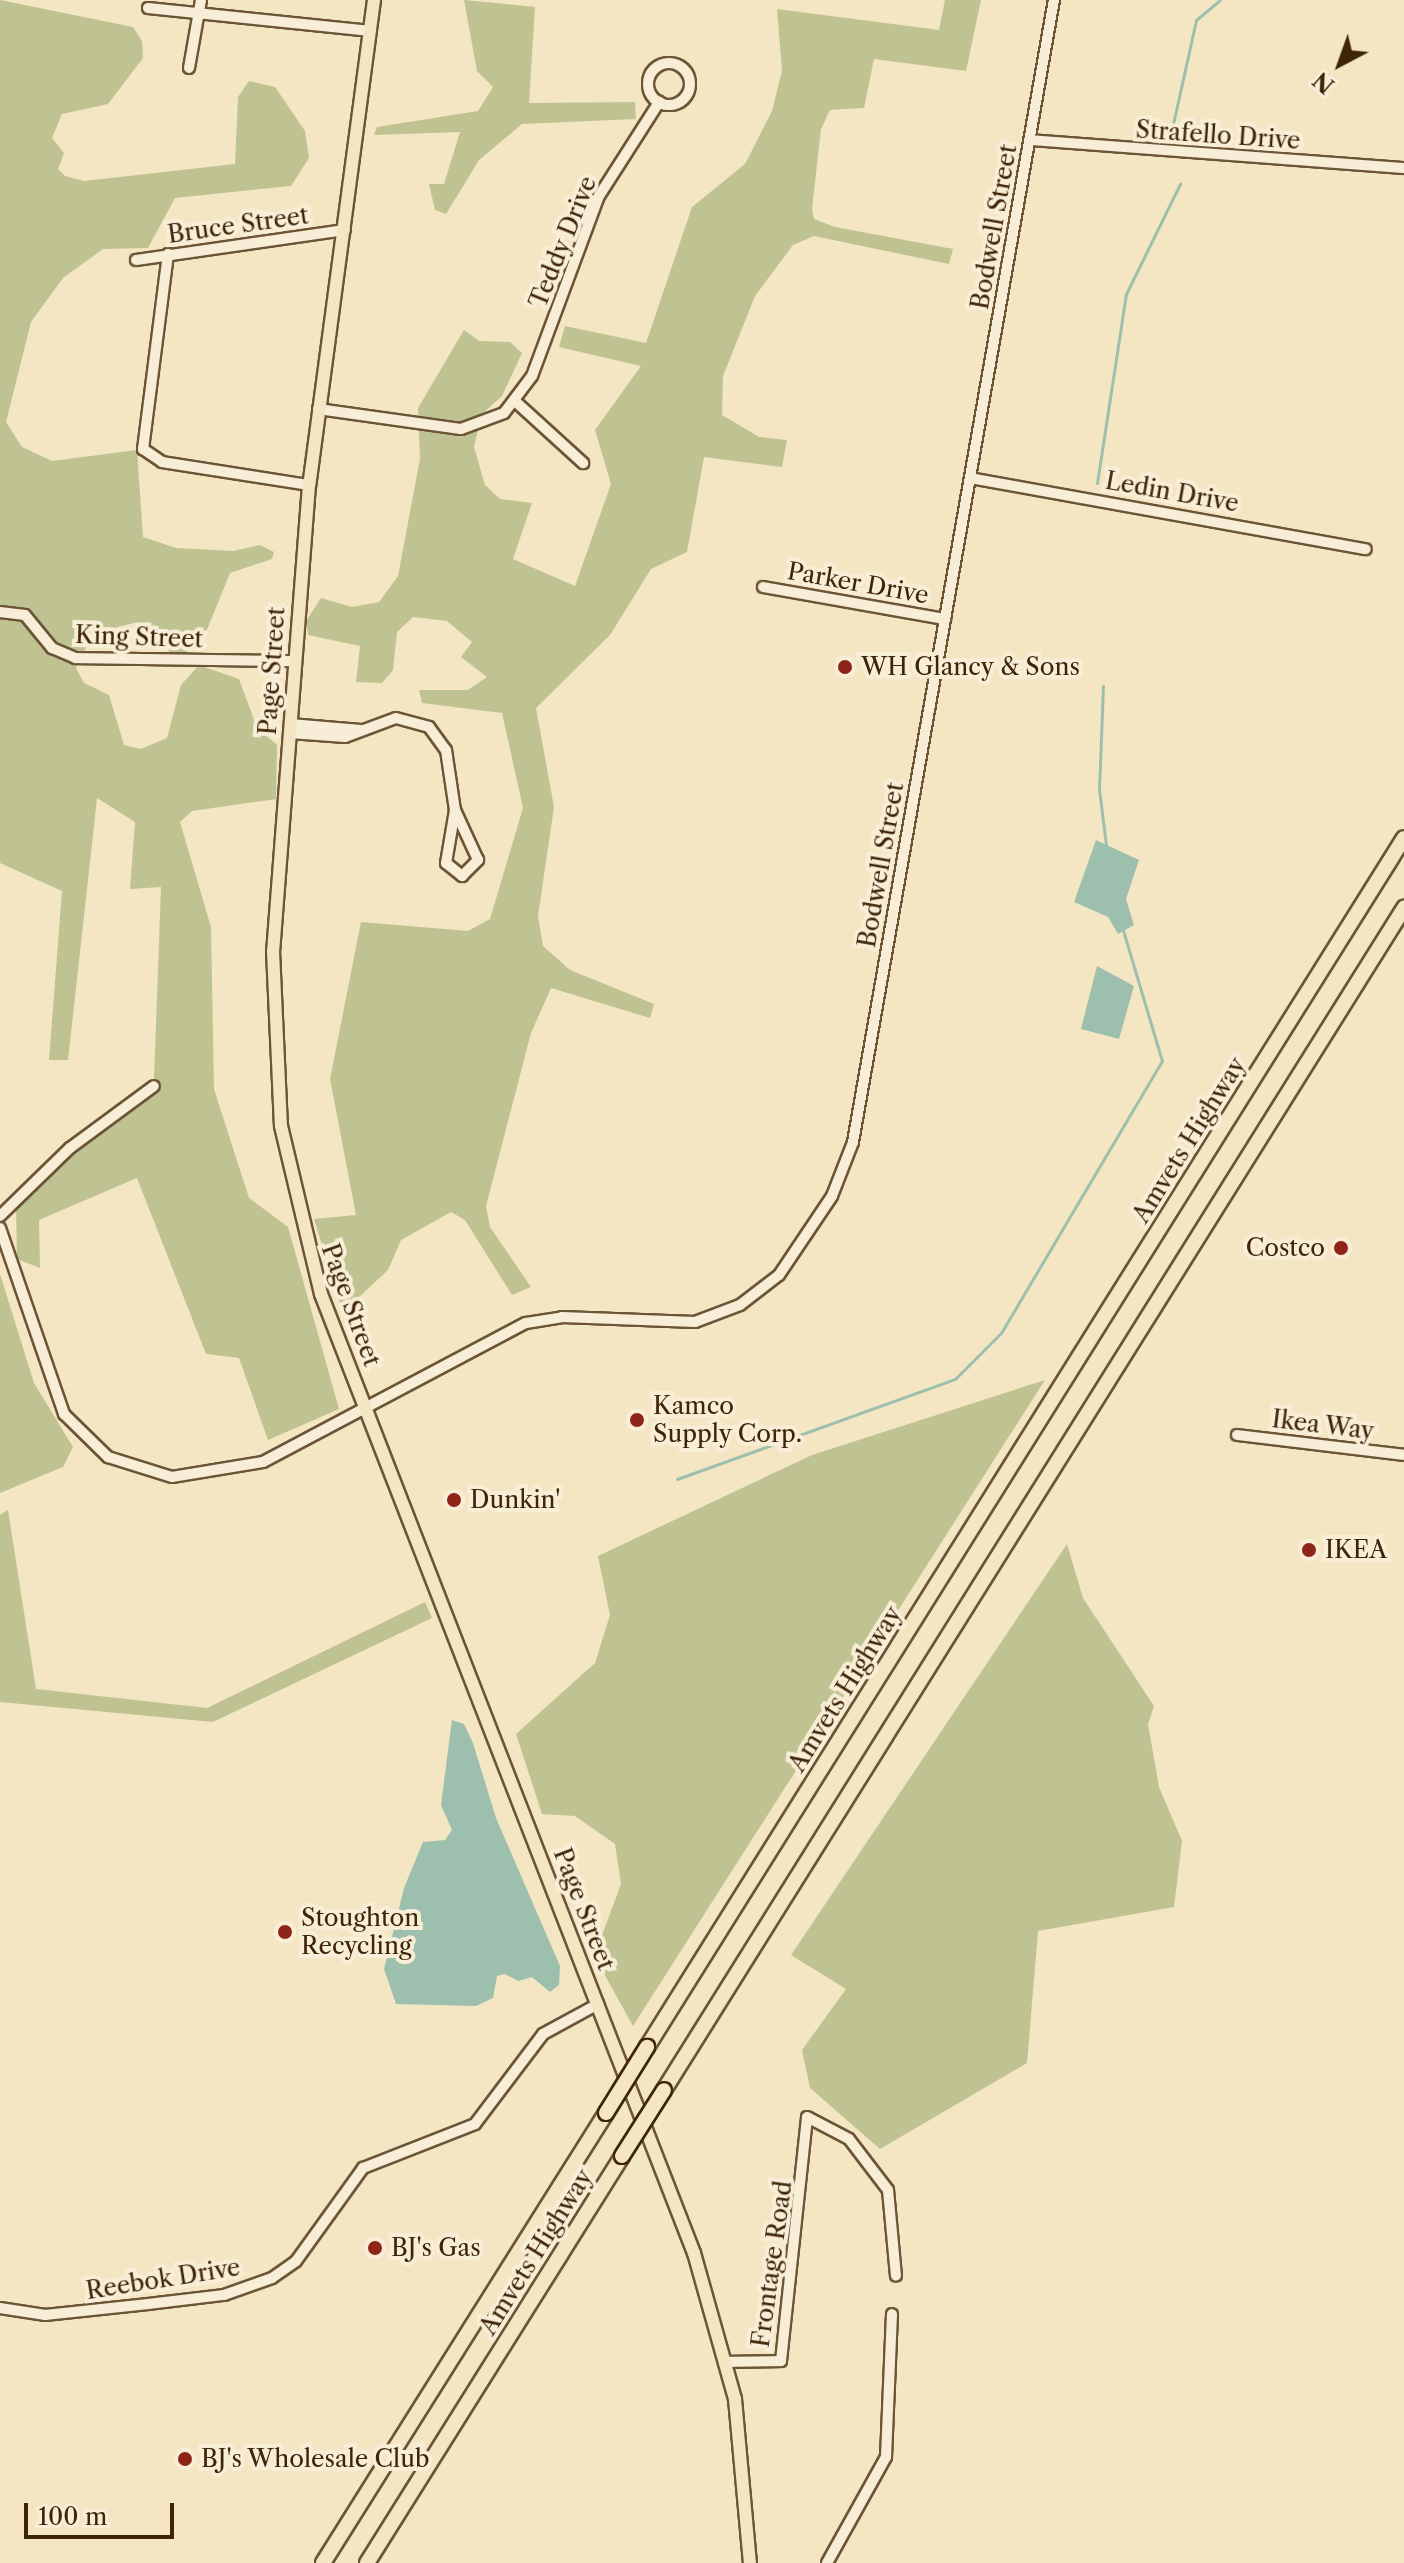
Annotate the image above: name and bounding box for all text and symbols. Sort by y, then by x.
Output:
north arrow [1300,24,1380,104]
text: N [1308,66,1340,99]
street label: Strafello Drive [1135,115,1301,155]
street label: Bodwell Street [965,142,1023,312]
street label: Teddy Drive [523,172,603,312]
street label: Bruce Street [166,201,310,249]
street label: Ledin Drive [1103,466,1241,518]
street label: Parker Drive [785,556,931,610]
street label: Page Street [253,606,291,736]
street label: King Street [74,620,204,654]
place label: WH Glancy & Sons [861,653,1081,681]
marker: WH Glancy & Sons [836,658,854,676]
street label: Bodwell Street [852,780,910,950]
street label: Amvets Highway [1126,1052,1252,1228]
place label: Costco [1246,1234,1325,1262]
marker: Costco [1332,1239,1350,1257]
street label: Page Street [315,1240,387,1370]
place label: Kamco Supply Corp. [653,1392,803,1448]
street label: Ikea Way [1270,1404,1376,1446]
marker: Kamco Supply Corp. [628,1411,646,1429]
place label: Dunkin' [470,1486,560,1514]
marker: Dunkin' [445,1491,463,1509]
place label: IKEA [1325,1536,1387,1564]
marker: IKEA [1300,1541,1318,1559]
street label: Amvets Highway [782,1601,908,1777]
street label: Page Street [548,1844,620,1974]
place label: Stoughton Recycling [301,1904,419,1960]
marker: Stoughton Recycling [276,1923,294,1941]
street label: Amvets Highway [473,2164,599,2340]
street label: Frontage Road [746,2179,798,2349]
place label: BJ's Gas [391,2234,481,2262]
marker: BJ's Gas [366,2239,384,2257]
street label: Reebok Drive [84,2253,242,2305]
place label: BJ's Wholesale Club [201,2445,430,2473]
marker: BJ's Wholesale Club [176,2450,194,2468]
scale bar [28,2487,178,2537]
text: 100 m [38,2502,107,2531]

